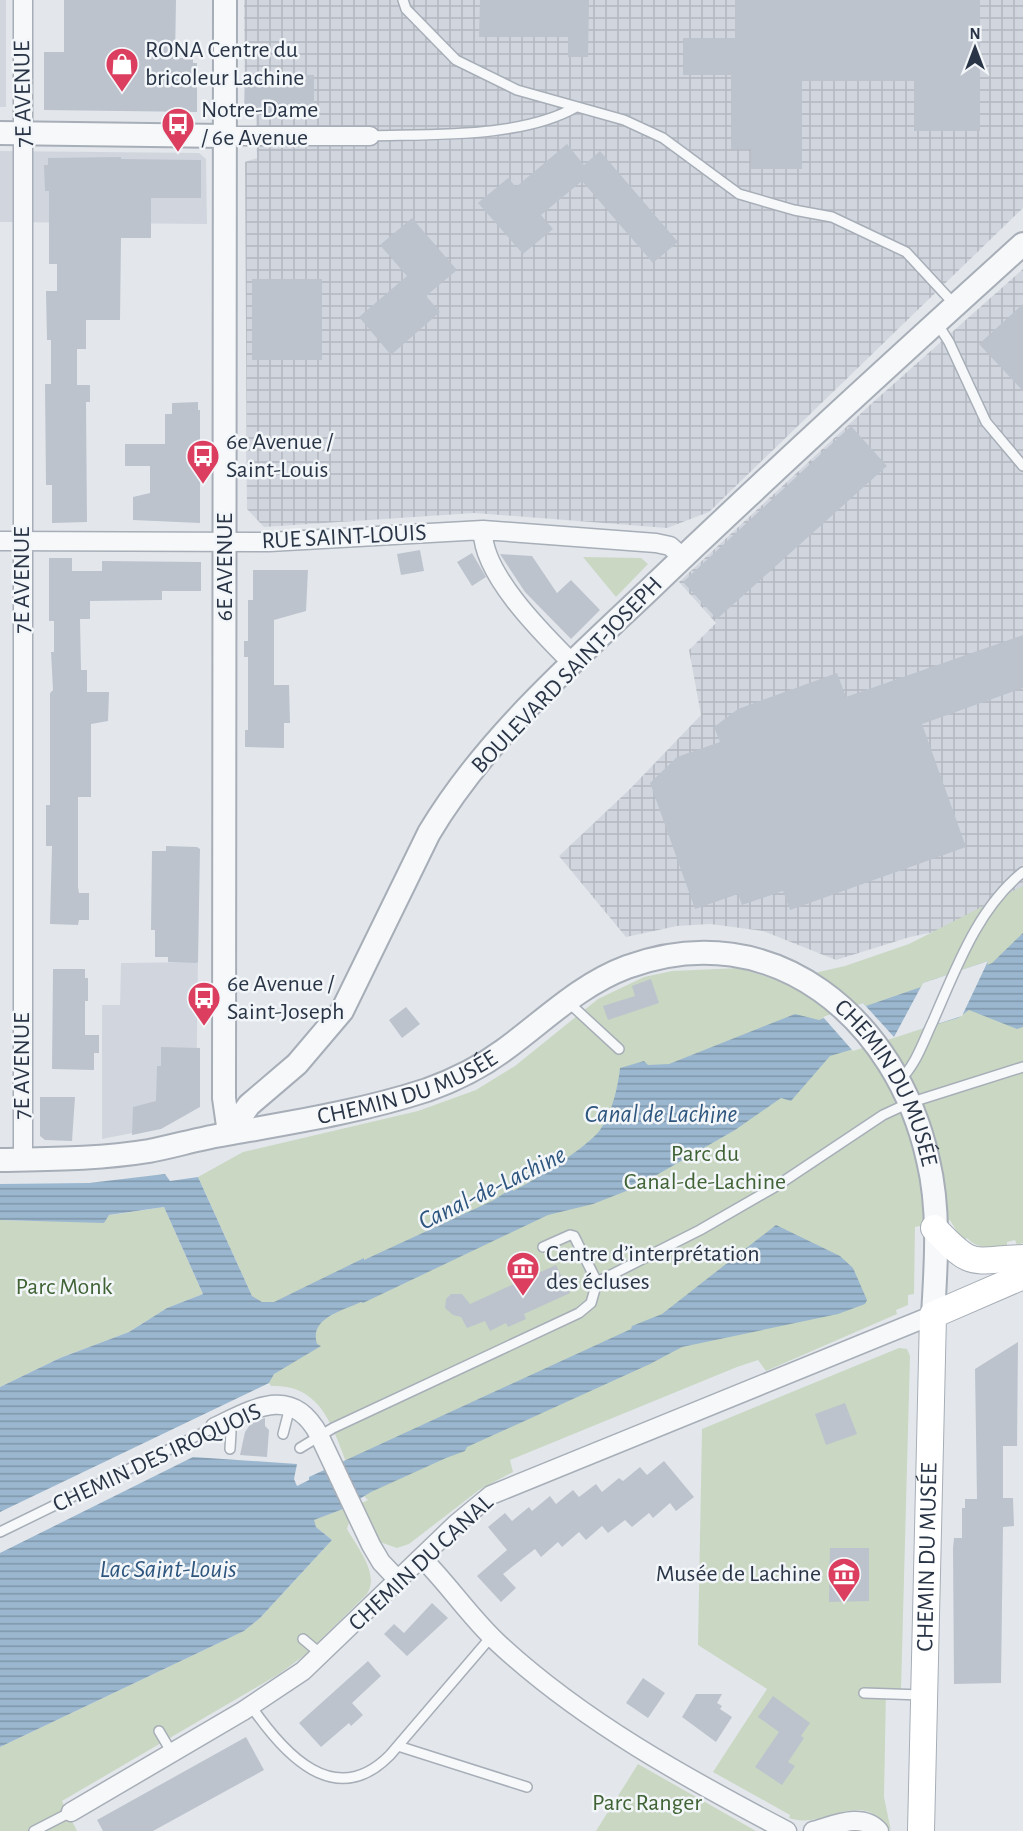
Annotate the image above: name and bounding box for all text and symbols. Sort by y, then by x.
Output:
north arrow [945,18,1005,78]
text: N [969,26,981,42]
place label: RONA Centre du bricoleur Lachine [145,38,304,90]
street label: 7E AVENUE [10,40,36,148]
shop icon: RONA Centre du bricoleur Lachine [104,46,140,93]
place label: Notre-Dame / 6e Avenue [201,98,318,150]
bus stop icon: Notre-Dame / 6e Avenue [160,106,196,153]
place label: 6e Avenue / Saint-Louis [226,430,333,482]
bus stop icon: 6e Avenue / Saint-Louis [185,438,221,485]
street label: 6E AVENUE [213,512,237,621]
street label: RUE SAINT-LOUIS [261,521,427,553]
street label: 7E AVENUE [10,526,34,633]
street label: BOULEVARD SAINT-JOSEPH [467,572,667,778]
place label: 6e Avenue / Saint-Joseph [227,972,344,1024]
bus stop icon: 6e Avenue / Saint-Joseph [186,980,222,1027]
street label: CHEMIN DU MUSÉE [830,995,941,1169]
street label: 7E AVENUE [10,1012,34,1119]
street label: CHEMIN DU MUSÉE [315,1046,502,1129]
water label: Canal de Lachine [585,1101,738,1127]
water label: Canal-de-Lachine [414,1141,570,1235]
park label: Parc du Canal-de-Lachine [624,1142,786,1194]
place label: Centre d’interprétation des écluses [546,1242,760,1294]
museum icon: Centre d’interprétation des écluses [505,1250,541,1297]
park label: Parc Monk [16,1275,113,1299]
street label: CHEMIN DES IROQUOIS [49,1399,265,1517]
street label: CHEMIN DU MUSÉE [913,1462,942,1652]
street label: CHEMIN DU CANAL [344,1490,498,1636]
water label: Lac Saint-Louis [100,1556,236,1582]
museum icon: Musée de Lachine [826,1556,862,1603]
place label: Musée de Lachine [656,1562,821,1586]
park label: Parc Ranger [592,1791,702,1815]

